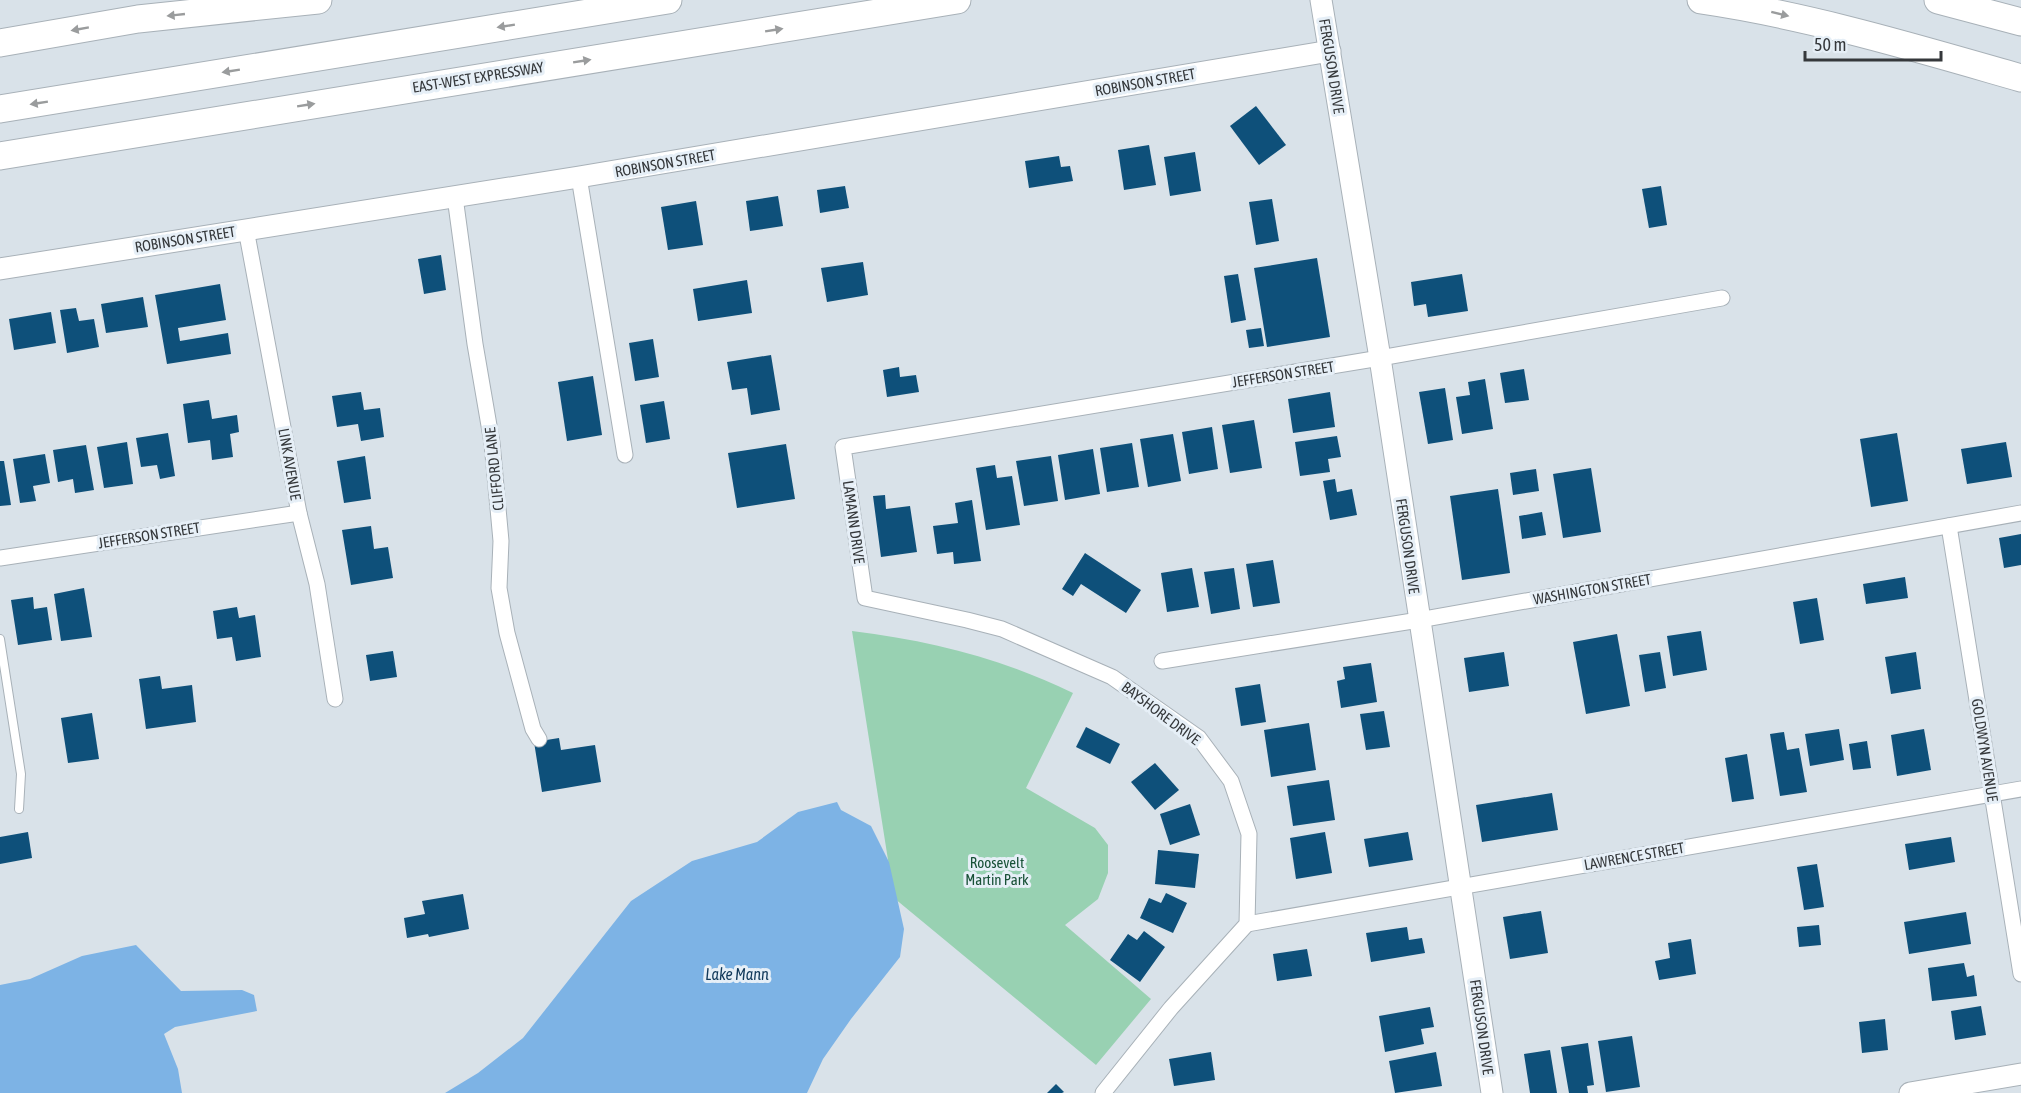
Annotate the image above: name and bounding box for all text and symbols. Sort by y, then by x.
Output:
one-way arrow [1770,9,1789,19]
one-way arrow [166,10,185,20]
street label: FERGUSON DRIVE [1316,17,1348,115]
one-way arrow [497,22,516,31]
scale bar [1805,24,1942,62]
one-way arrow [71,25,90,34]
one-way arrow [765,25,784,34]
text: 50 m [1814,34,1846,55]
one-way arrow [572,56,591,65]
street label: EAST-WEST EXPRESSWAY [411,58,545,96]
street label: ROBINSON STREET [1093,65,1197,99]
one-way arrow [222,67,241,76]
one-way arrow [29,98,48,107]
one-way arrow [297,100,316,109]
street label: ROBINSON STREET [613,146,717,180]
street label: ROBINSON STREET [133,223,237,255]
street label: JEFFERSON STREET [1231,357,1336,390]
street label: CLIFFORD LANE [481,426,507,511]
street label: LINK AVENUE [275,427,305,502]
street label: LAMANN DRIVE [840,479,868,565]
street label: FERGUSON DRIVE [1393,497,1423,595]
street label: JEFFERSON STREET [97,518,202,551]
street label: WASHINGTON STREET [1532,570,1653,608]
street label: BAYSHORE DRIVE [1119,678,1204,748]
street label: GOLDWYN AVENUE [1968,697,2002,803]
street label: LAWRENCE STREET [1583,839,1686,873]
park label: Roosevelt Martin Park [965,854,1029,888]
water label: Lake Mann [705,965,769,983]
street label: FERGUSON DRIVE [1467,978,1497,1076]

